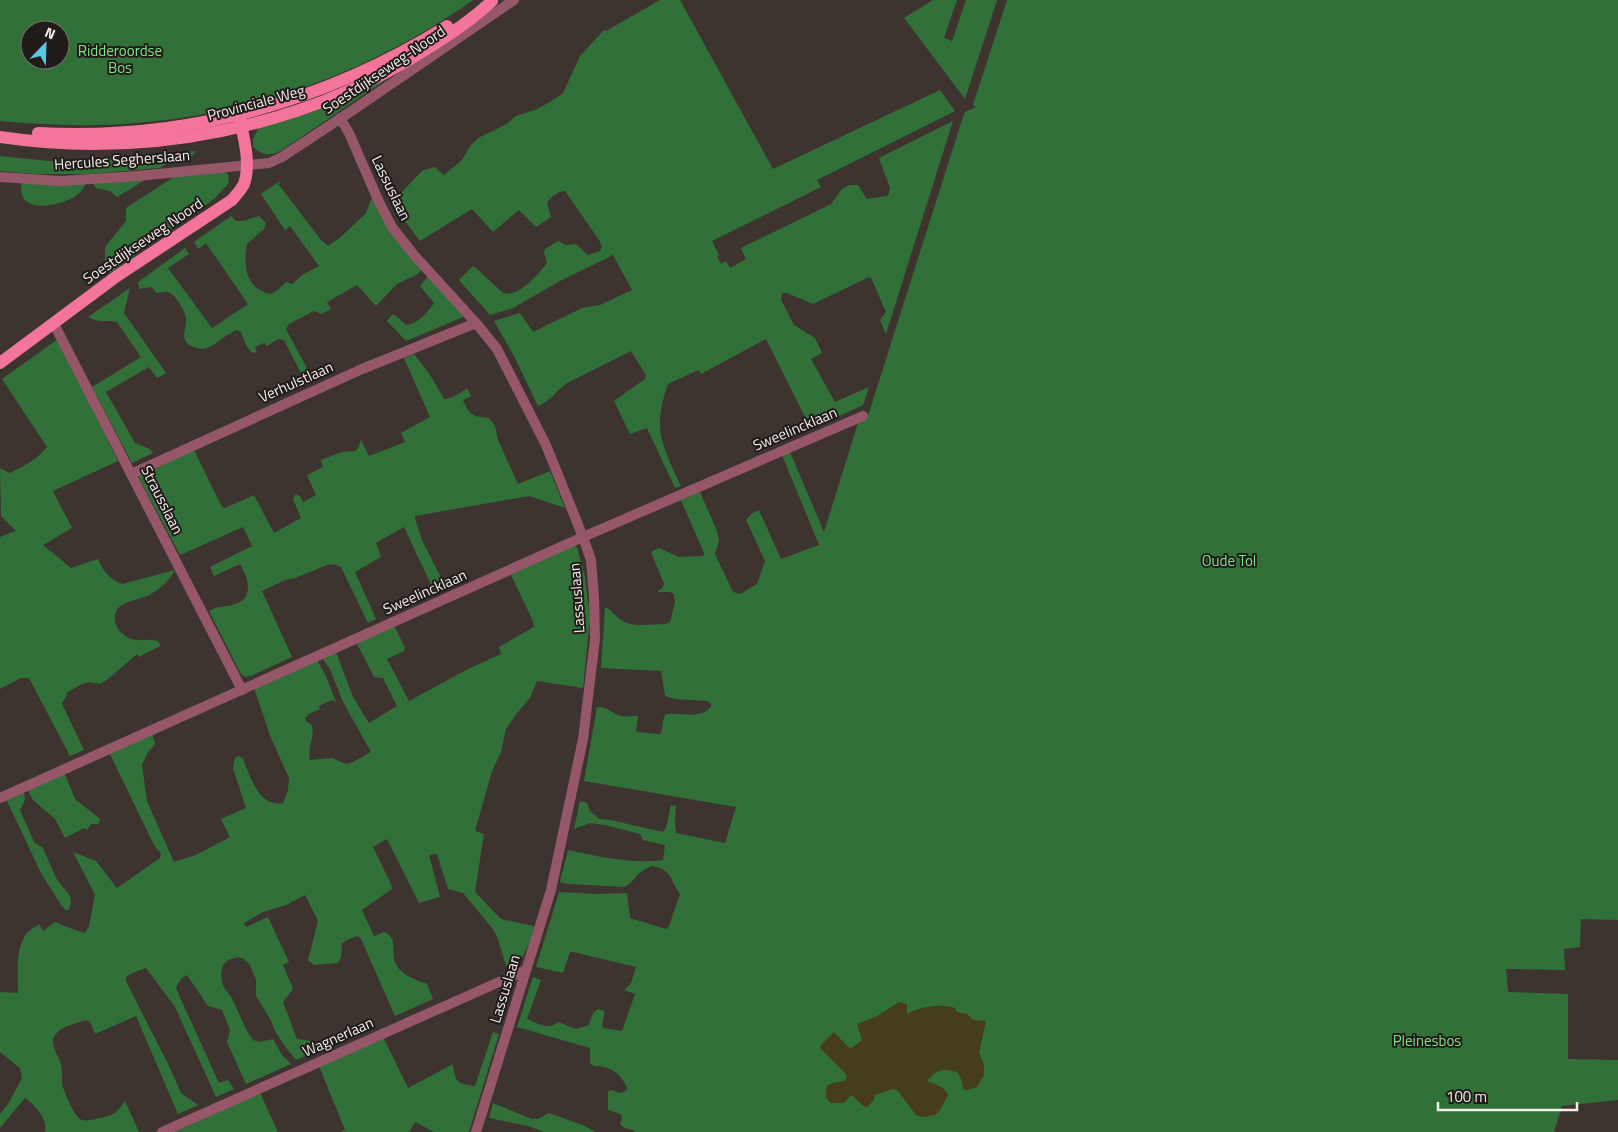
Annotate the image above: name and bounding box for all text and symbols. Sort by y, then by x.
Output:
north arrow [20,20,70,70]
street label: Soestdijkseweg-Noord [318,20,450,119]
text: N [42,21,59,44]
park label: Ridderoordse Bos [78,39,162,79]
street label: Provinciale Weg [204,78,308,127]
street label: Hercules Segherslaan [53,143,191,176]
street label: Lassuslaan [366,151,417,224]
street label: Soestdijkseweg Noord [78,192,208,289]
street label: Verhulstlaan [255,355,337,408]
street label: Sweelincklaan [749,400,841,457]
street label: Strausslaan [135,461,190,538]
park label: Oude Tol [1202,549,1256,572]
street label: Lassuslaan [563,562,590,634]
street label: Sweelincklaan [379,563,470,620]
street label: Lassuslaan [483,952,526,1026]
street label: Wagnerlaan [299,1011,377,1062]
park label: Pleinesbos [1393,1029,1461,1052]
scale bar [1438,1080,1577,1112]
text: 100 m [1446,1085,1487,1108]

